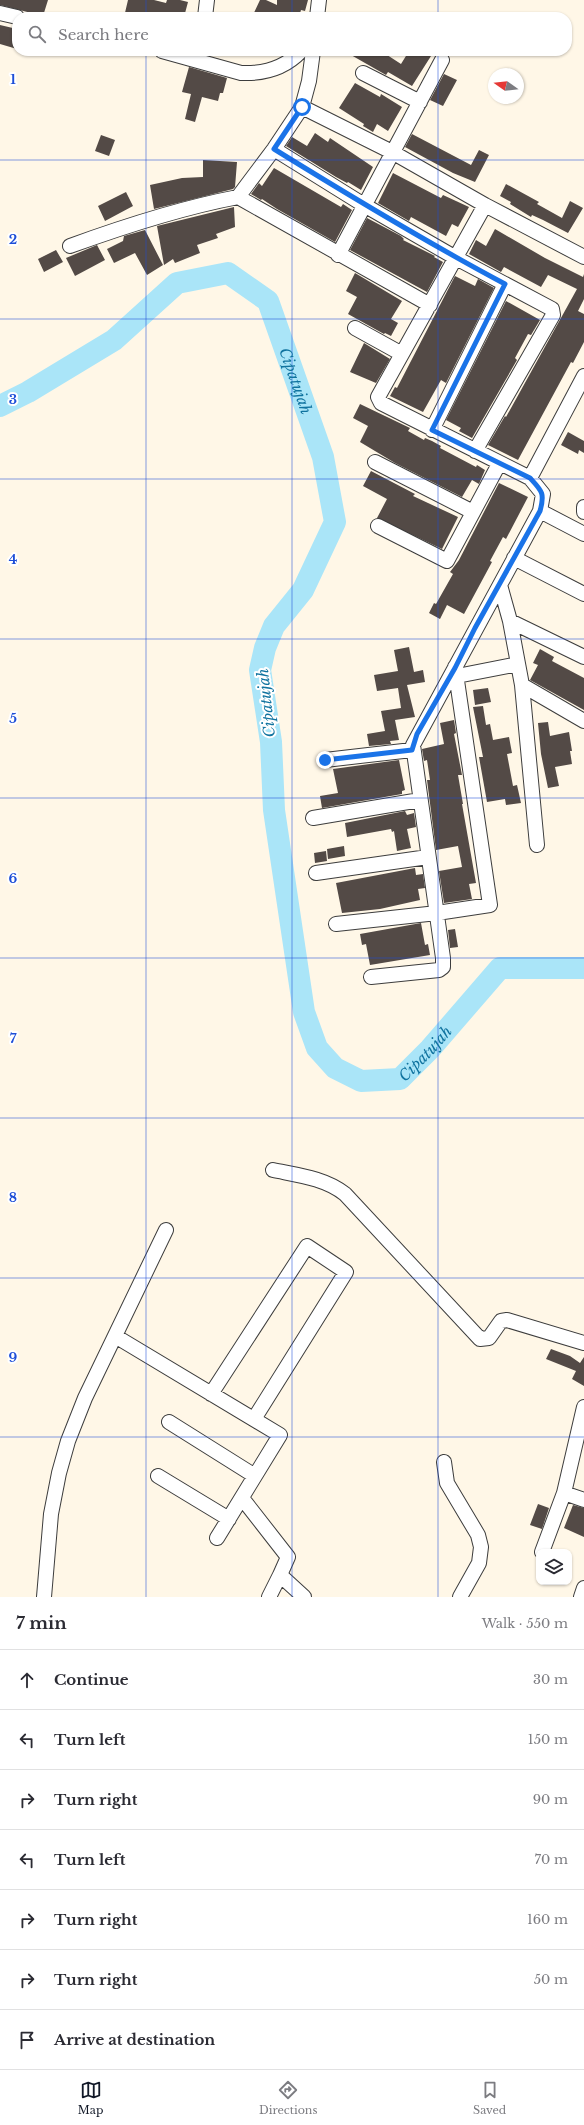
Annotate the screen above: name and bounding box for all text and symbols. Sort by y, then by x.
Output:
search box [12,12,572,56]
icon: search [26,23,48,45]
text: Search here [58,25,149,44]
north arrow [488,68,524,104]
text: 1 [10,71,16,88]
route start [293,98,311,116]
text: 2 [9,231,17,248]
water label: Cipatujah [276,345,317,417]
text: 3 [9,391,17,408]
text: 4 [9,551,18,568]
water label: Cipatujah [253,667,279,738]
text: 5 [9,710,17,727]
route end [316,751,334,769]
text: 6 [9,870,18,887]
water label: Cipatujah [394,1021,456,1085]
text: 7 [10,1030,17,1047]
text: 8 [9,1189,17,1206]
text: 9 [9,1349,18,1366]
map controls [536,1549,572,1585]
button: layers [536,1549,572,1585]
text: 7 min [16,1613,67,1634]
text: Walk · 550 m [482,1615,568,1632]
icon: ahead [16,1669,38,1691]
text: Continue [54,1670,129,1689]
text: 30 m [533,1671,568,1688]
icon: left [16,1729,38,1751]
text: Turn left [54,1730,125,1749]
text: 150 m [528,1731,568,1748]
icon: right [16,1789,38,1811]
text: Turn right [54,1790,137,1809]
text: 90 m [533,1791,568,1808]
icon: left [16,1849,38,1871]
text: Turn left [54,1850,125,1869]
text: 70 m [535,1851,568,1868]
icon: right [16,1909,38,1931]
text: Turn right [54,1910,137,1929]
text: 160 m [527,1911,568,1928]
icon: right [16,1969,38,1991]
text: Turn right [54,1970,137,1989]
text: 50 m [534,1971,568,1988]
icon: arrive [16,2029,38,2051]
text: Arrive at destination [54,2030,215,2049]
tab: Map [78,2079,103,2117]
tab: Directions [259,2079,317,2117]
tab: Saved [473,2079,506,2117]

